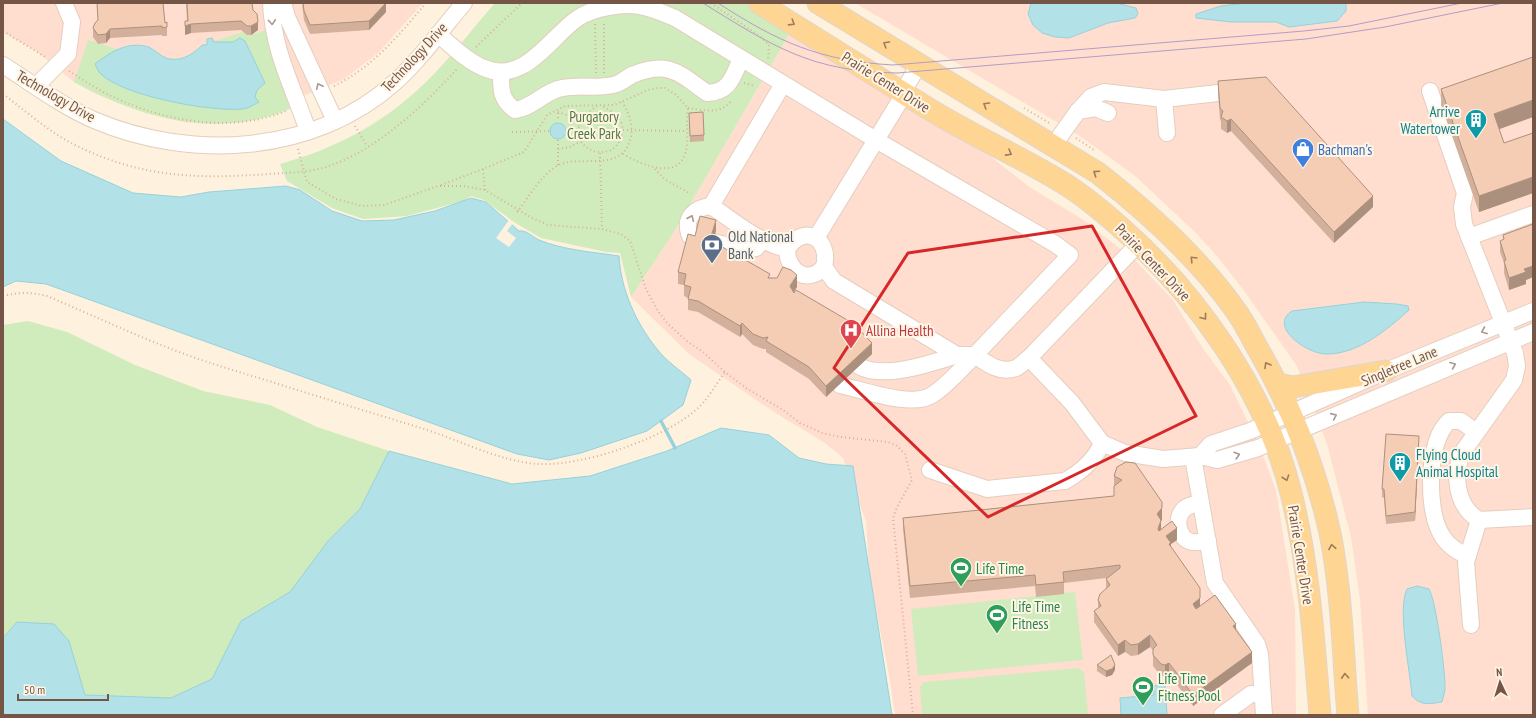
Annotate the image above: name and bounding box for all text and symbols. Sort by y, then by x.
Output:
street label: Technology Drive [377,18,451,96]
one-way arrow [267,19,276,25]
one-way arrow [788,19,795,26]
one-way arrow [883,41,890,49]
street label: Prairie Center Drive [838,47,934,117]
street label: Technology Drive [13,66,99,126]
one-way arrow [316,82,324,90]
one-way arrow [983,102,990,109]
place label: Arrive Watertower [1400,102,1461,138]
park label: Purgatory Creek Park [567,107,621,143]
building icon: Arrive Watertower [1463,107,1489,140]
shop icon: Bachman's [1290,136,1316,169]
place label: Bachman's [1318,140,1372,159]
one-way arrow [1005,149,1012,156]
one-way arrow [1094,171,1101,178]
one-way arrow [686,215,694,222]
street label: Prairie Center Drive [1111,219,1195,305]
place label: Old National Bank [728,227,794,263]
bank icon: Old National Bank [699,232,725,265]
one-way arrow [1190,256,1198,264]
one-way arrow [1199,313,1206,320]
hospital icon: Allina Health [838,317,864,350]
place label: Allina Health [866,321,934,340]
one-way arrow [1480,327,1487,335]
street label: Singletree Lane [1358,341,1440,391]
one-way arrow [1450,361,1457,369]
one-way arrow [1265,362,1272,369]
one-way arrow [1329,413,1337,421]
place label: Flying Cloud Animal Hospital [1416,445,1499,481]
building icon: Flying Cloud Animal Hospital [1387,450,1413,483]
one-way arrow [1233,451,1240,460]
one-way arrow [1281,475,1290,482]
street label: Prairie Center Drive [1284,504,1318,606]
one-way arrow [1328,544,1337,550]
sports icon: Life Time [948,555,974,588]
place label: Life Time [976,559,1024,578]
place label: Life Time Fitness [1012,597,1060,633]
sports icon: Life Time Fitness [984,602,1010,635]
north arrow [1480,662,1520,702]
text: N [1496,665,1503,679]
place label: Life Time Fitness Pool [1158,669,1221,705]
one-way arrow [1341,673,1349,679]
sports icon: Life Time Fitness Pool [1130,674,1156,707]
scale bar [18,676,108,702]
text: 50 m [24,682,45,697]

